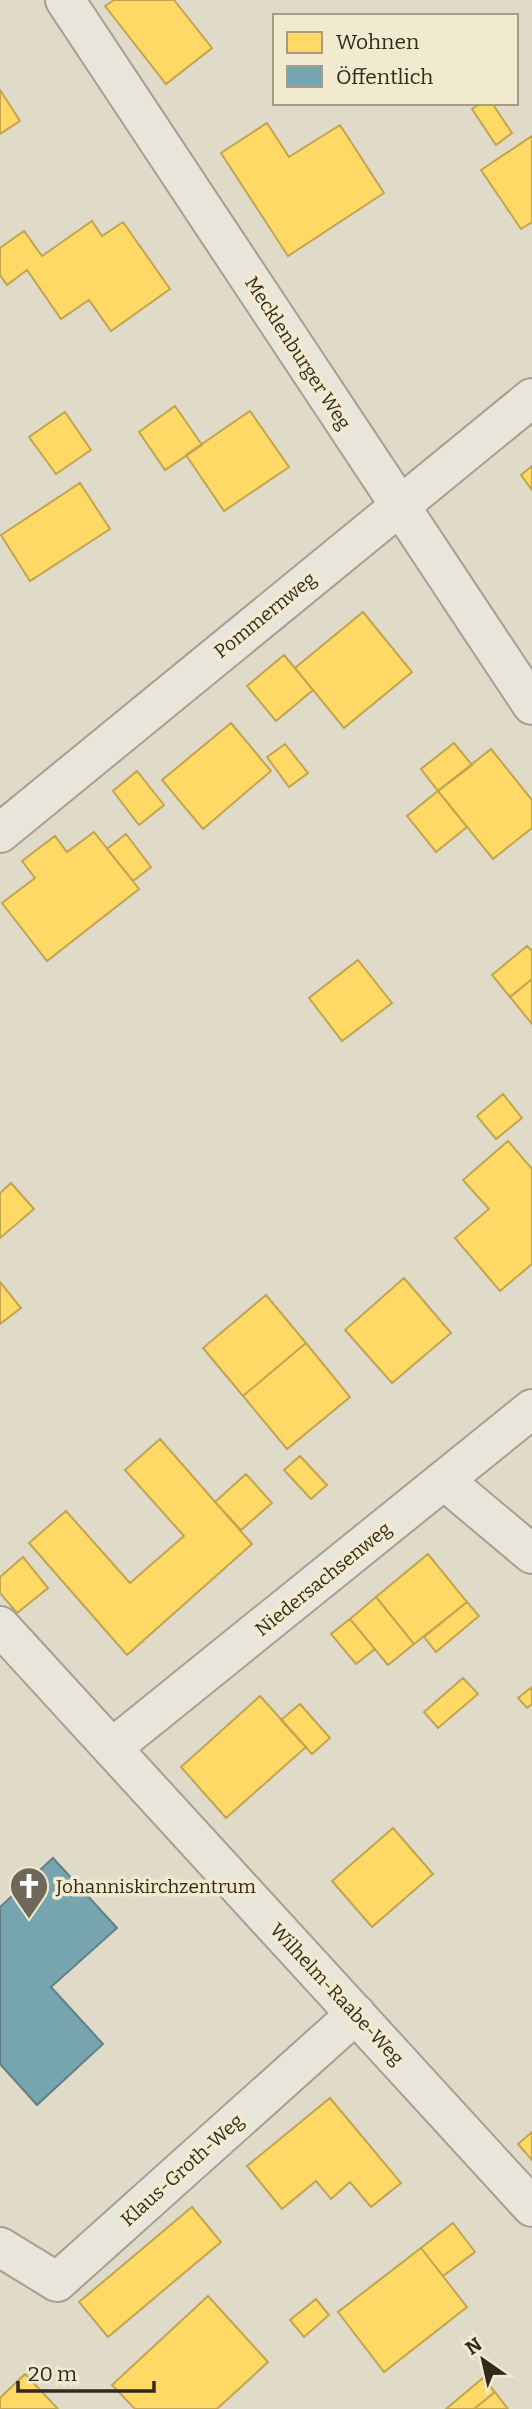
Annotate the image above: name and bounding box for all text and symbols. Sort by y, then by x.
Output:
legend [273,14,518,105]
text: Wohnen [336,29,419,55]
text: Öffentlich [336,64,433,90]
street label: Mecklenburger Weg [240,272,356,434]
street label: Pommernweg [210,567,321,663]
street label: Niedersachsenweg [250,1517,396,1641]
church icon: Johanniskirchzentrum [8,1865,50,1920]
place label: Johanniskirchzentrum [55,1875,256,1898]
street label: Wilhelm-Raabe-Weg [265,1918,409,2070]
street label: Klaus-Groth-Weg [116,2109,248,2231]
north arrow [448,2325,518,2395]
text: N [461,2333,487,2360]
scale bar [18,2350,154,2394]
text: 20 m [28,2361,77,2387]

